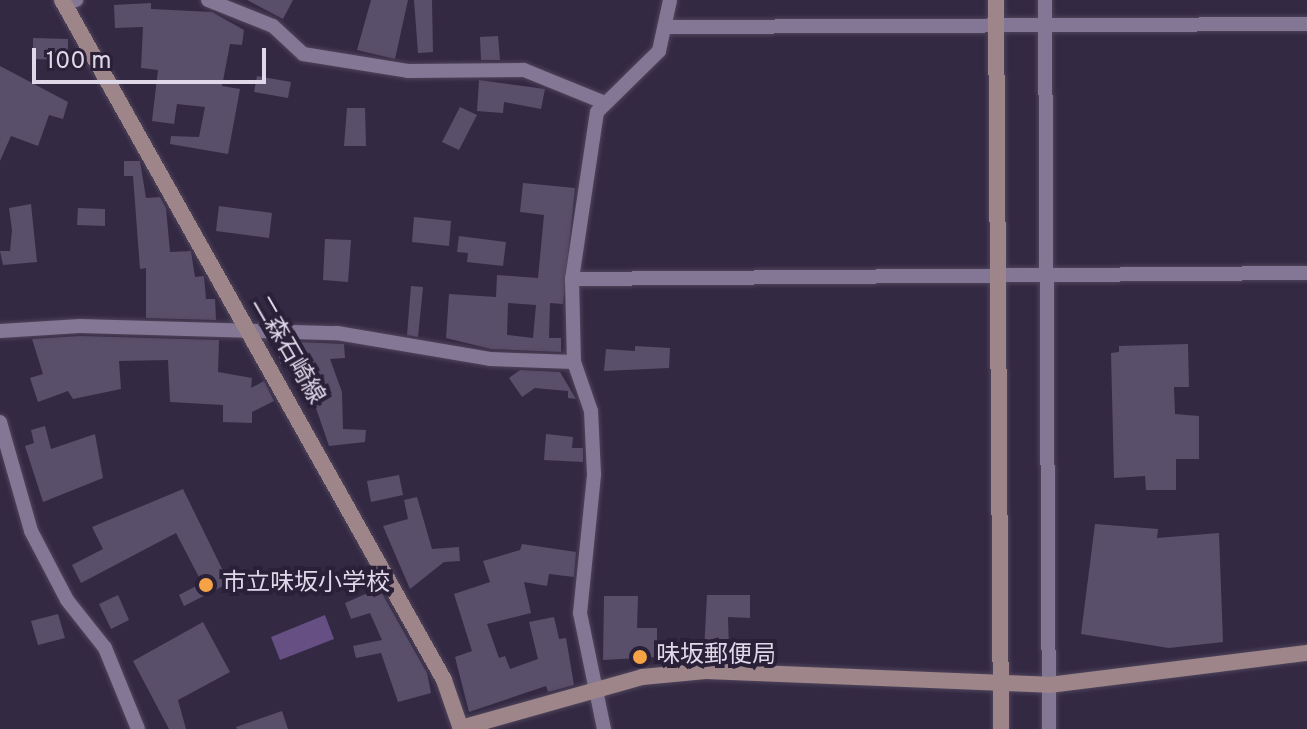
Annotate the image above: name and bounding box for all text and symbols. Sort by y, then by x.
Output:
scale bar [36,32,270,82]
text: 100 m [46,47,112,77]
street label: 二森石崎線 [245,292,329,410]
place label: 市立味坂小学校 [222,571,390,599]
marker: 市立味坂小学校 [197,576,215,594]
place label: 味坂郵便局 [656,643,776,671]
marker: 味坂郵便局 [631,648,649,666]

